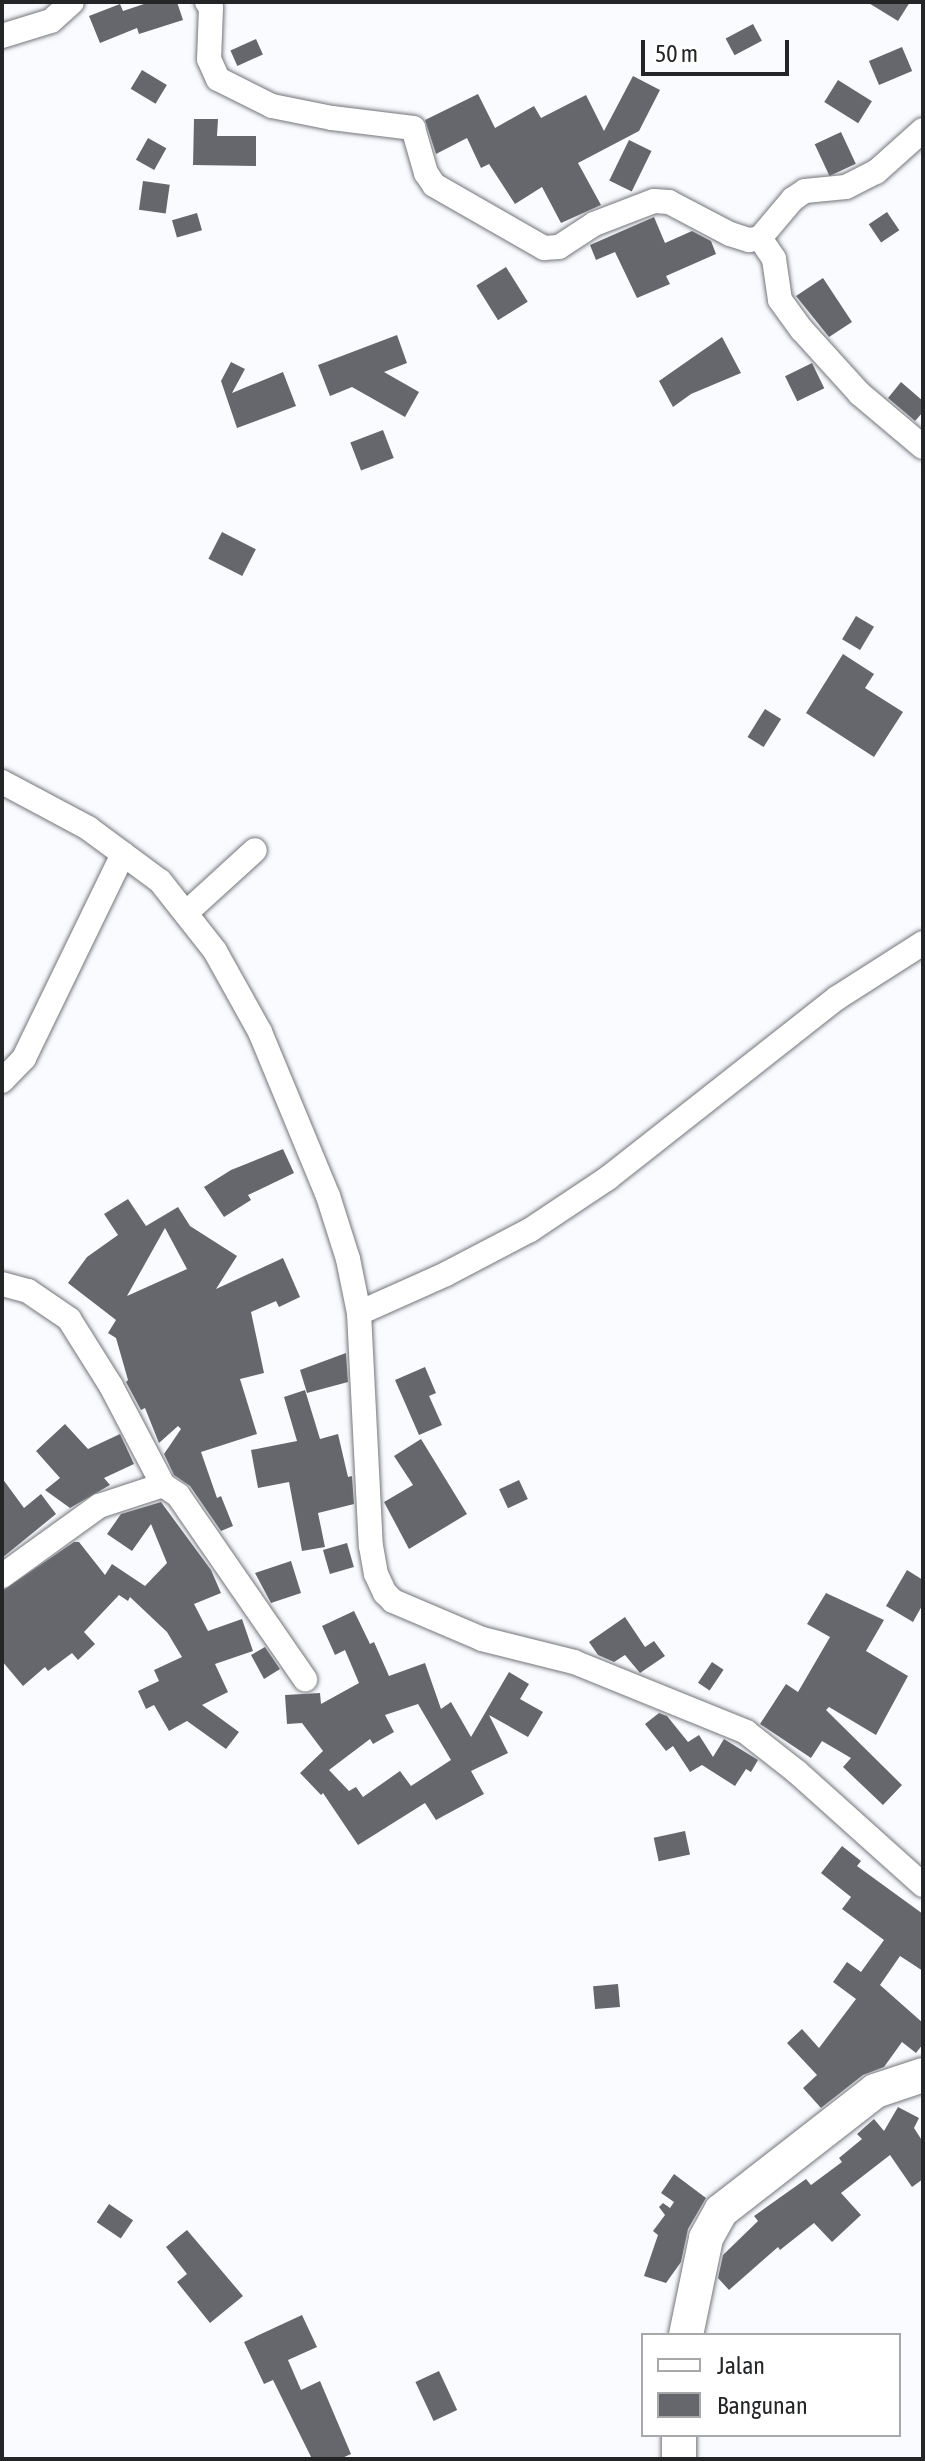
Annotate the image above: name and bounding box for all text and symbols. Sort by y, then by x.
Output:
scale bar [645,24,793,74]
text: 50 m [655,40,698,67]
legend [641,2333,901,2437]
text: Jalan [717,2352,765,2379]
text: Bangunan [717,2392,808,2419]

